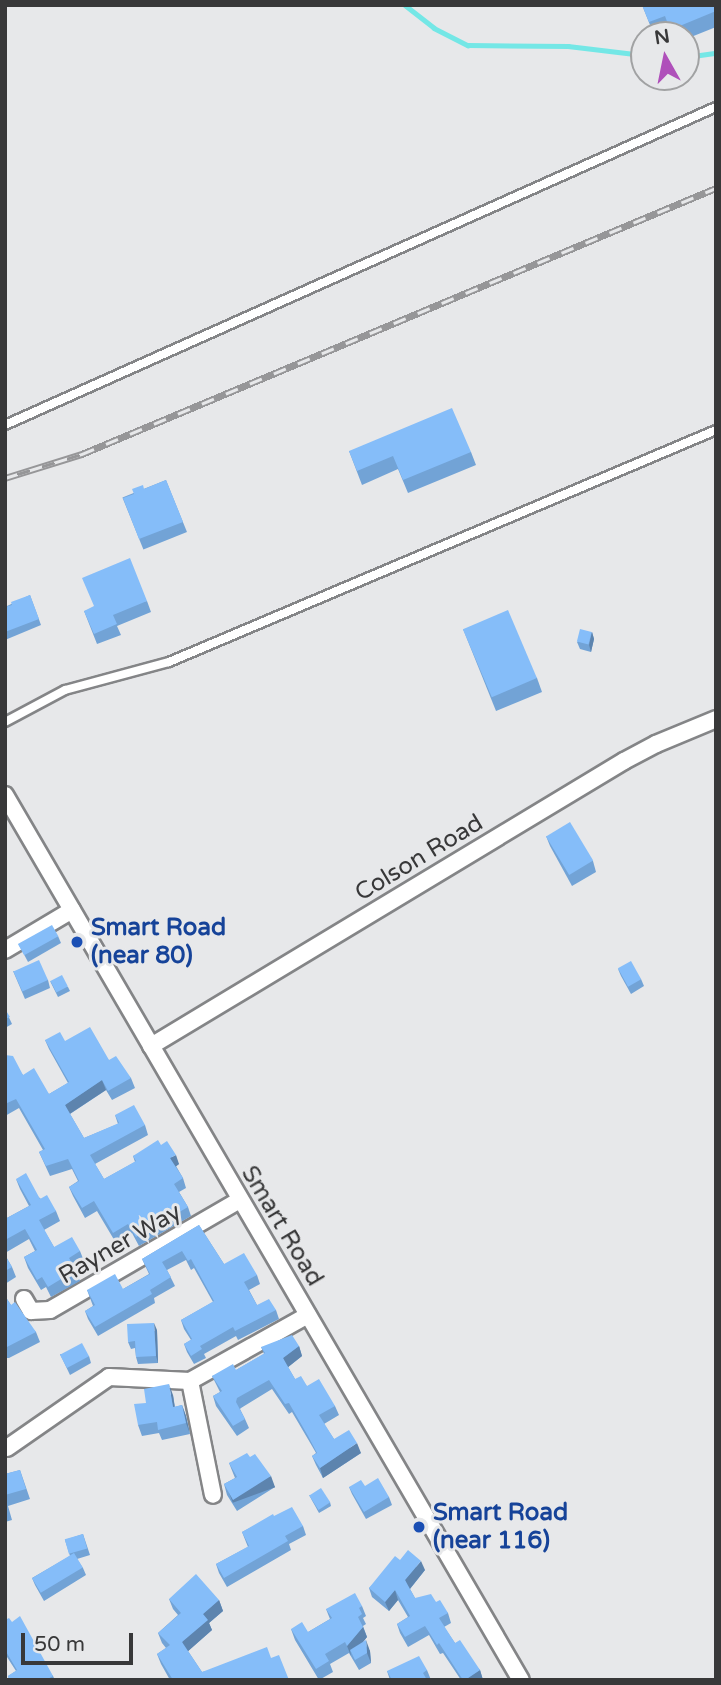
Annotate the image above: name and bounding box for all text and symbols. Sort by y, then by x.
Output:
north arrow [630,21,700,91]
text: N [653,25,671,49]
street label: Colson Road [350,809,488,907]
place label: Smart Road (near 80) [91,914,226,970]
marker: Smart Road (near 80) [69,934,85,950]
street label: Smart Road [235,1161,329,1291]
street label: Rayner Way [54,1197,186,1291]
place label: Smart Road (near 116) [433,1499,568,1555]
marker: Smart Road (near 116) [411,1519,427,1535]
scale bar [24,1618,136,1662]
text: 50 m [34,1632,85,1657]

